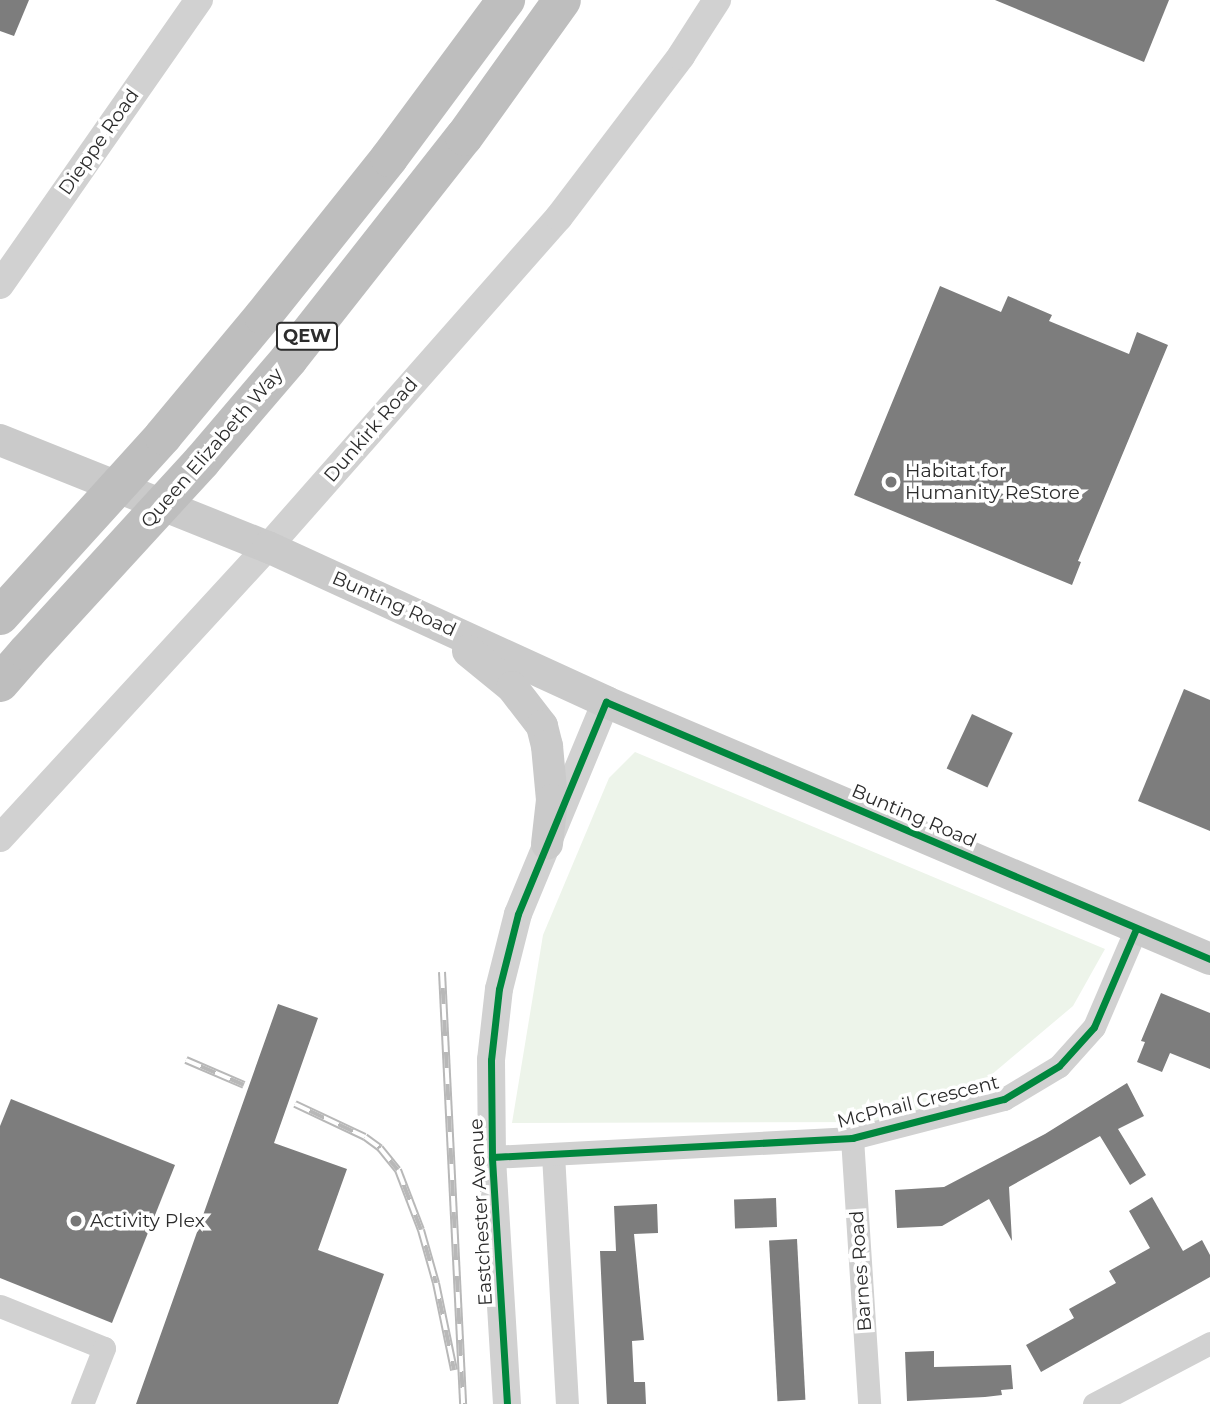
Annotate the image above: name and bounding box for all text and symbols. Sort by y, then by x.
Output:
street label: Dieppe Road [54,85,144,199]
road number: QEW [276,322,338,350]
street label: Queen Elizabeth Way [136,363,288,533]
street label: Dunkirk Road [319,373,423,487]
place label: Habitat for Humanity ReStore [905,460,1080,504]
marker: Habitat for Humanity ReStore [883,474,899,490]
street label: Bunting Road [328,566,460,642]
street label: Bunting Road [848,779,980,853]
street label: McPhail Crescent [835,1071,1001,1133]
street label: Eastchester Avenue [465,1118,497,1306]
place label: Activity Plex [90,1210,205,1232]
street label: Barnes Road [845,1210,877,1332]
marker: Activity Plex [68,1213,84,1229]

